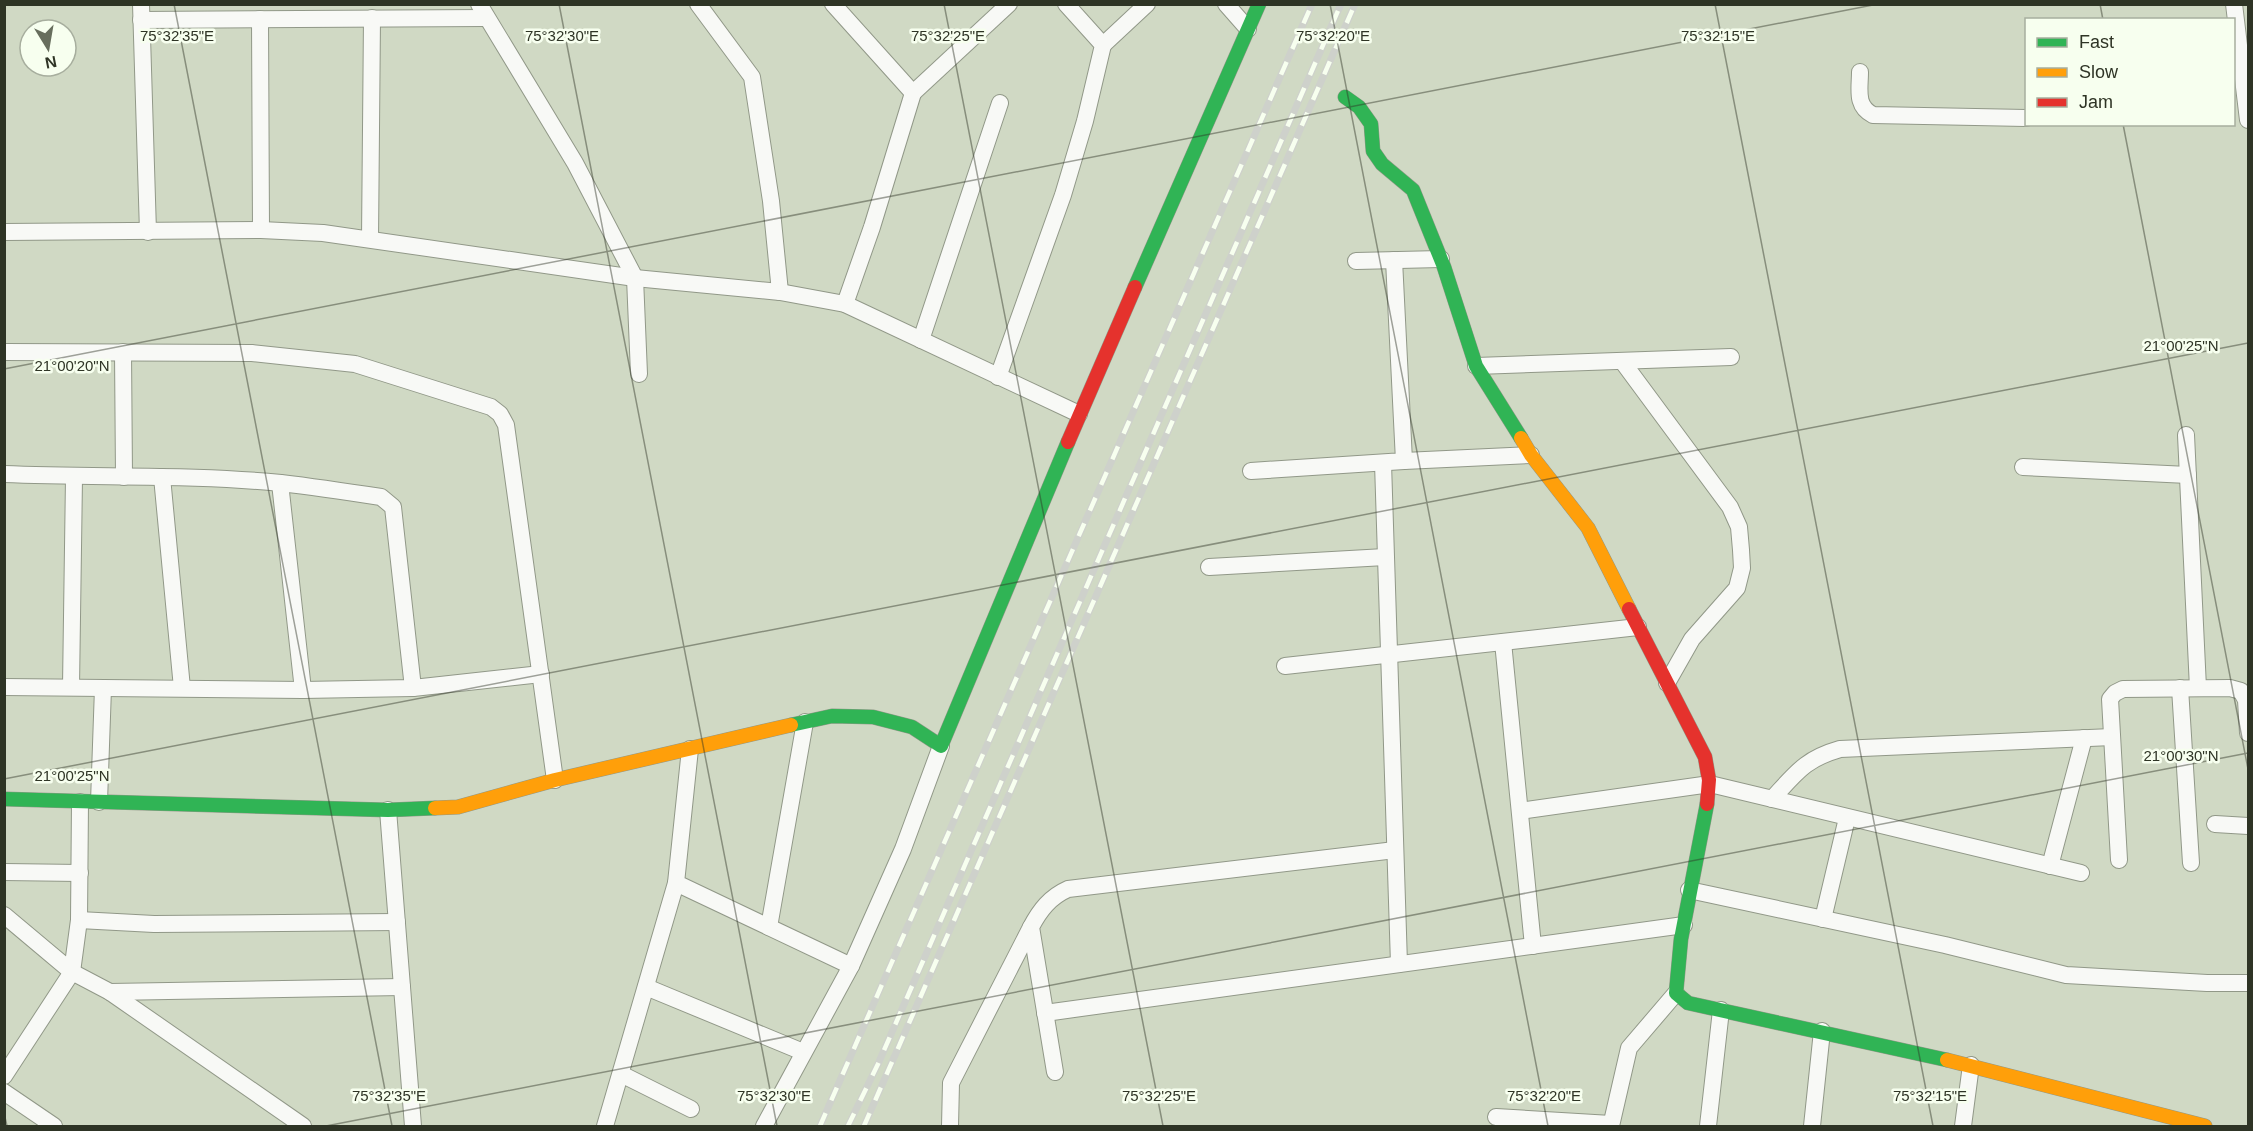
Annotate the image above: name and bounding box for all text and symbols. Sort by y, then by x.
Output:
north arrow [18,18,78,78]
legend [2025,18,2235,126]
text: 75°32'35"E [140,27,214,44]
text: 75°32'30"E [525,27,599,44]
text: 75°32'25"E [911,27,985,44]
text: 75°32'20"E [1296,27,1370,44]
text: 75°32'15"E [1681,27,1755,44]
text: Fast [2079,32,2114,52]
text: N [43,53,58,72]
text: Slow [2079,62,2119,82]
text: Jam [2079,92,2113,112]
text: 21°00'25"N [2143,337,2219,354]
text: 21°00'20"N [34,357,110,374]
text: 21°00'30"N [2143,747,2219,764]
text: 21°00'25"N [34,767,110,784]
text: 75°32'35"E [352,1087,426,1104]
text: 75°32'30"E [737,1087,811,1104]
text: 75°32'25"E [1122,1087,1196,1104]
text: 75°32'20"E [1507,1087,1581,1104]
text: 75°32'15"E [1893,1087,1967,1104]

